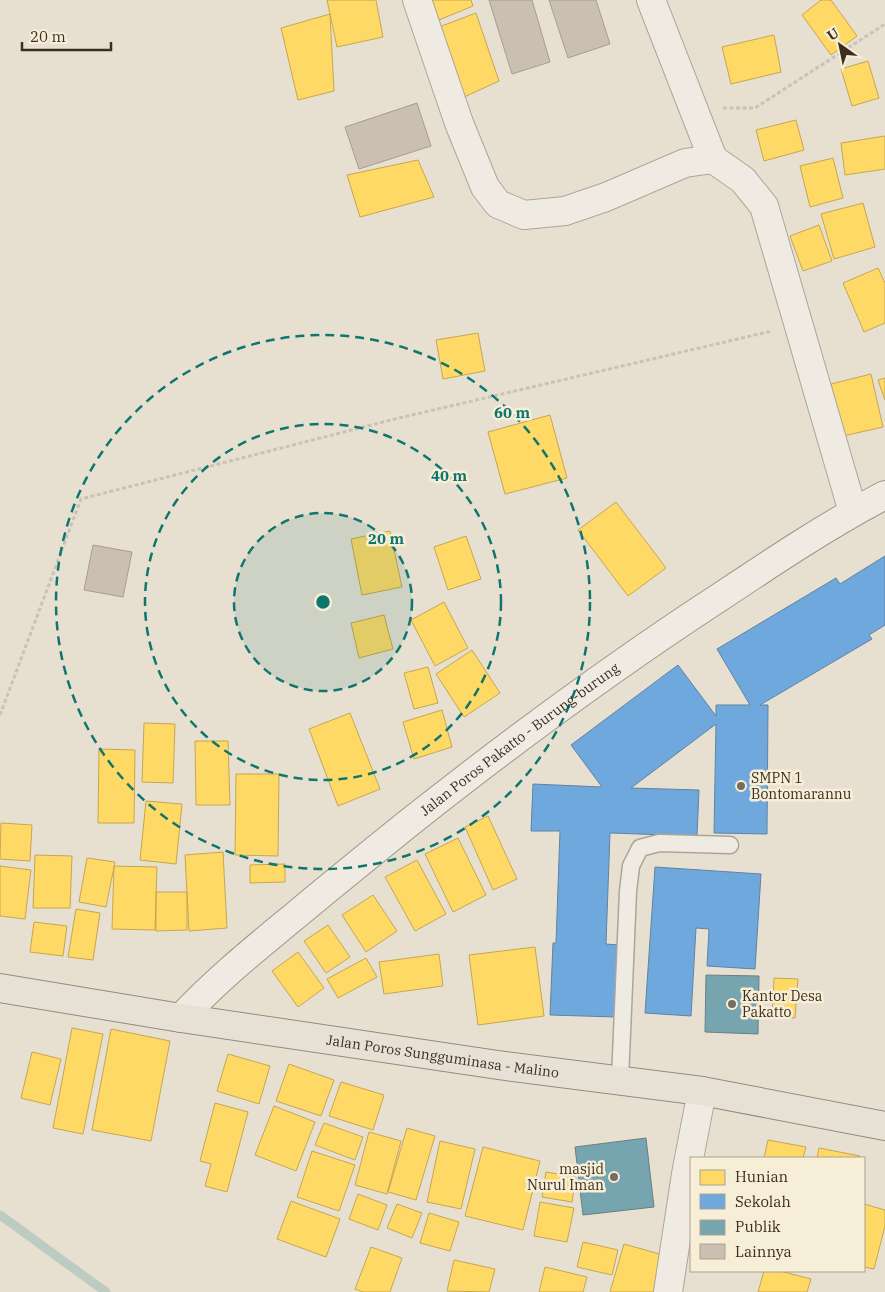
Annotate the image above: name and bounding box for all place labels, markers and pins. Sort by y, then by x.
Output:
centre of rings [314,593,332,611]
place label: SMPN 1 Bontomarannu [751,769,852,803]
marker: SMPN 1 Bontomarannu [735,780,747,792]
place label: Kantor Desa Pakatto [742,987,823,1021]
marker: Kantor Desa Pakatto [726,998,738,1010]
place label: masjid Nurul Iman [527,1160,604,1194]
marker: masjid Nurul Iman [608,1171,620,1183]

